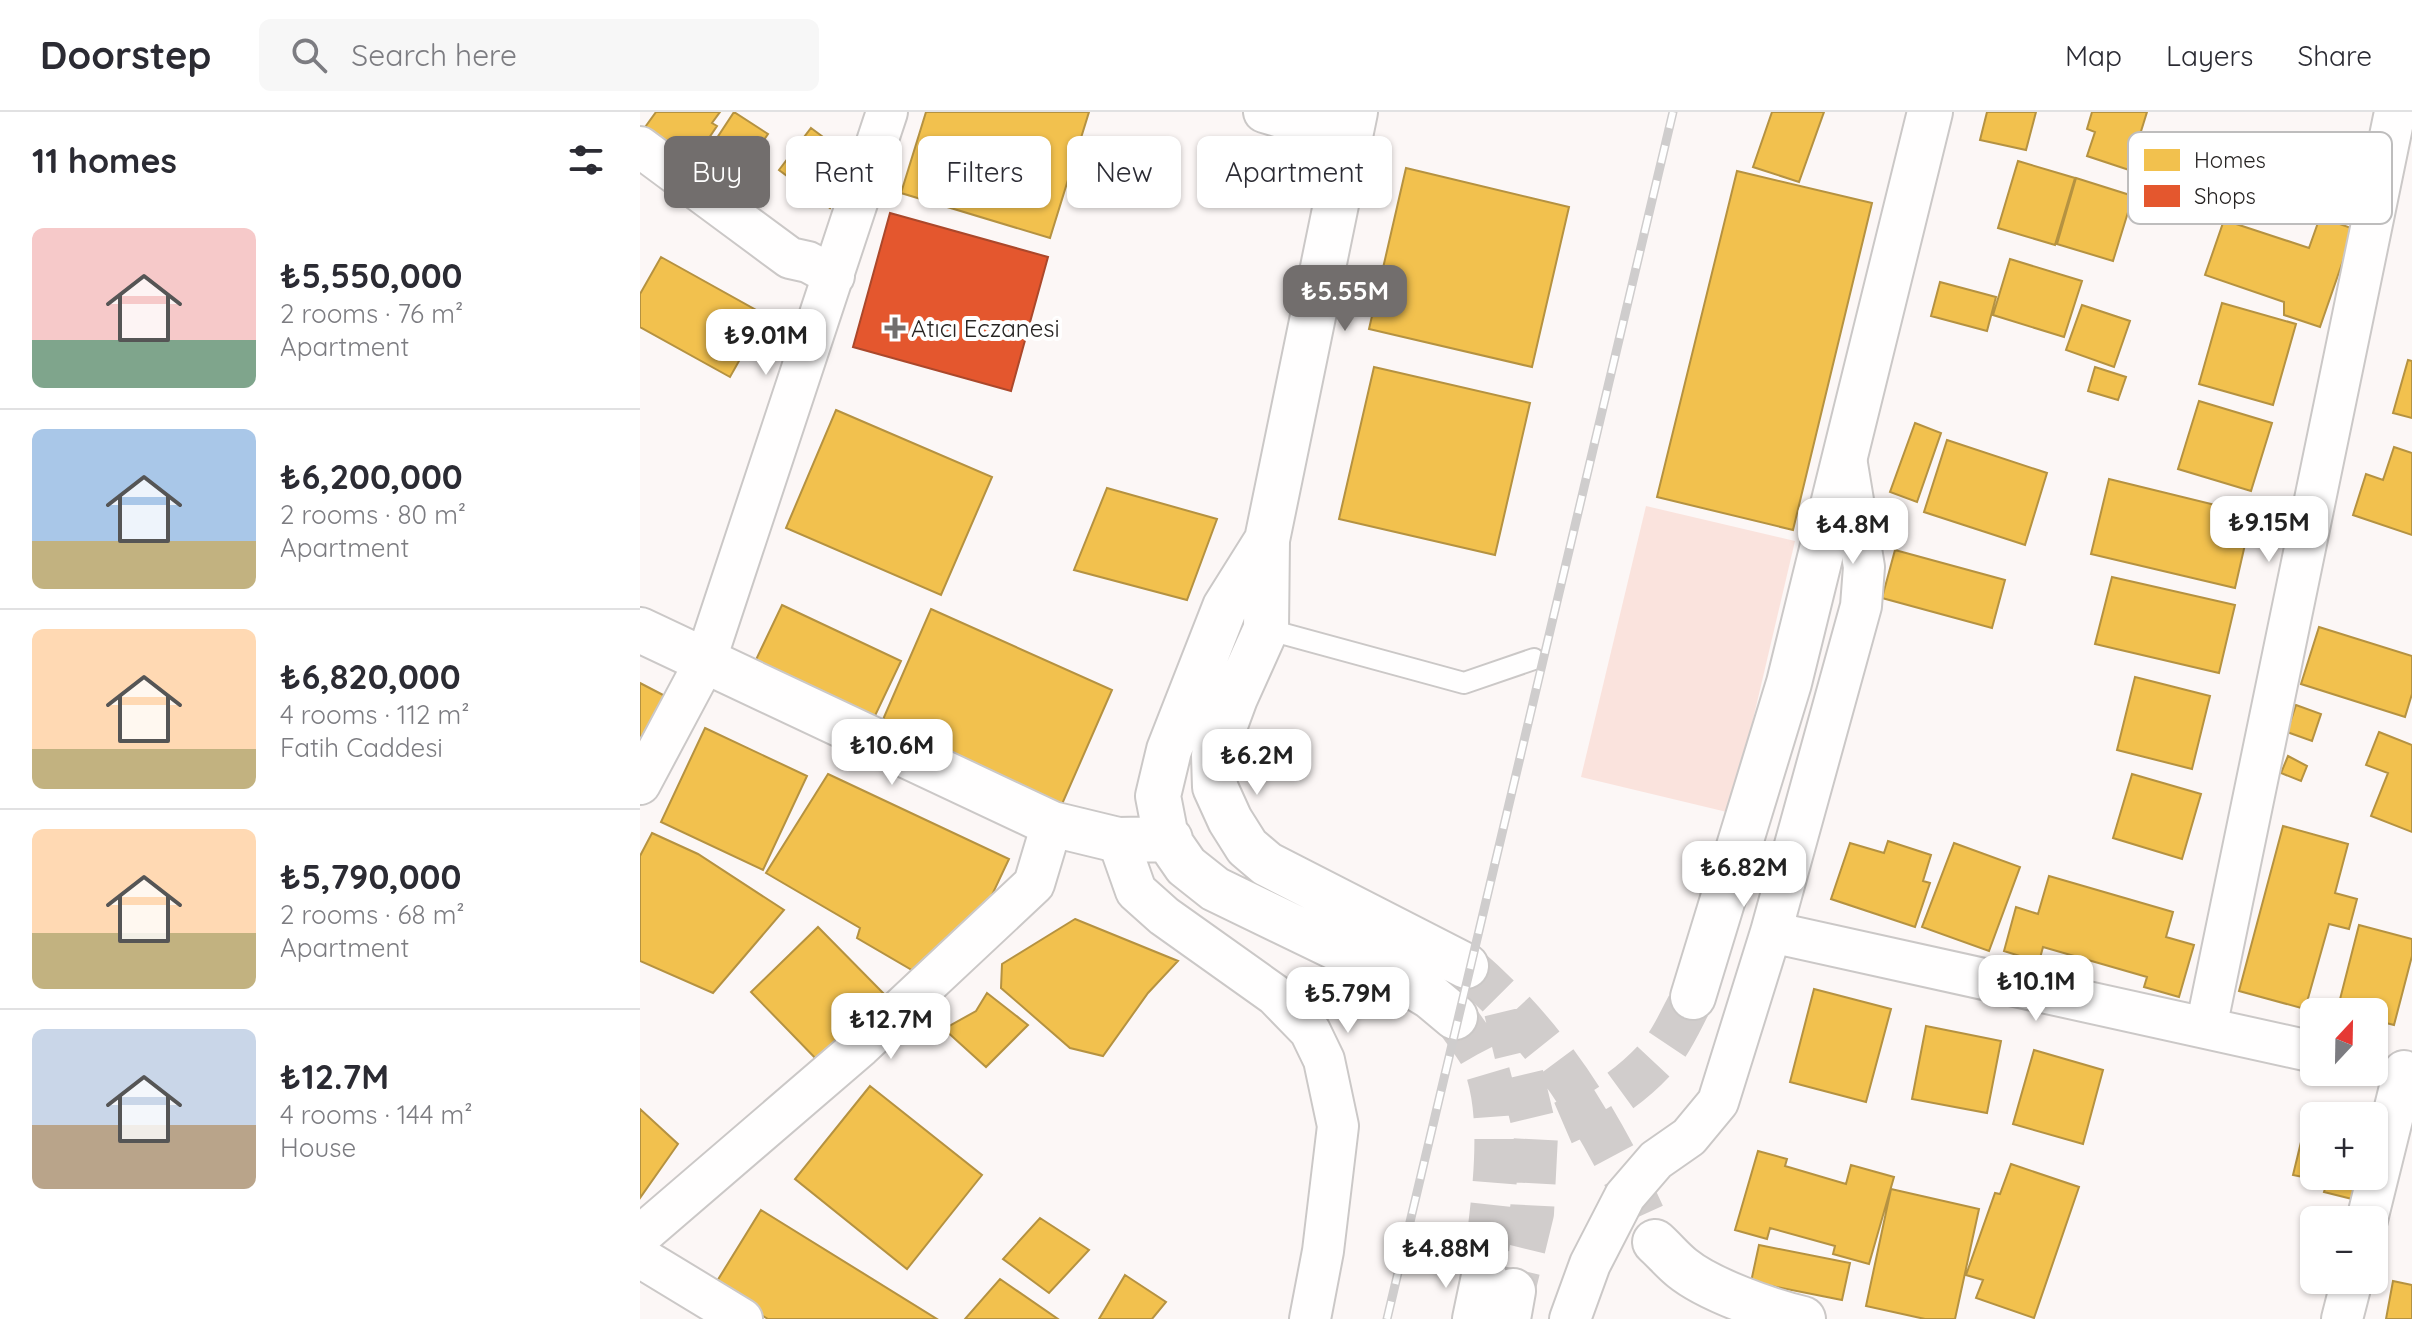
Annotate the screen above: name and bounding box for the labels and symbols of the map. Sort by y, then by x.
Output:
legend [2128,132,2392,224]
text: Homes [2194,146,2266,174]
text: Shops [2194,182,2256,210]
pin: ₺5.55M [1280,265,1410,333]
pin: ₺9.01M [701,309,831,377]
place label: Atıcı Eczanesi [911,313,1060,343]
marker: Atıcı Eczanesi [886,319,904,337]
pin: ₺9.15M [2204,496,2334,564]
pin: ₺4.8M [1797,498,1909,566]
pin: ₺10.6M [827,719,957,787]
pin: ₺6.2M [1201,729,1313,797]
pin: ₺6.82M [1679,841,1809,909]
pin: ₺10.1M [1971,955,2101,1023]
pin: ₺5.79M [1283,967,1413,1035]
pin: ₺12.7M [826,993,956,1061]
north arrow [2300,998,2388,1086]
pin: ₺4.88M [1381,1222,1511,1290]

